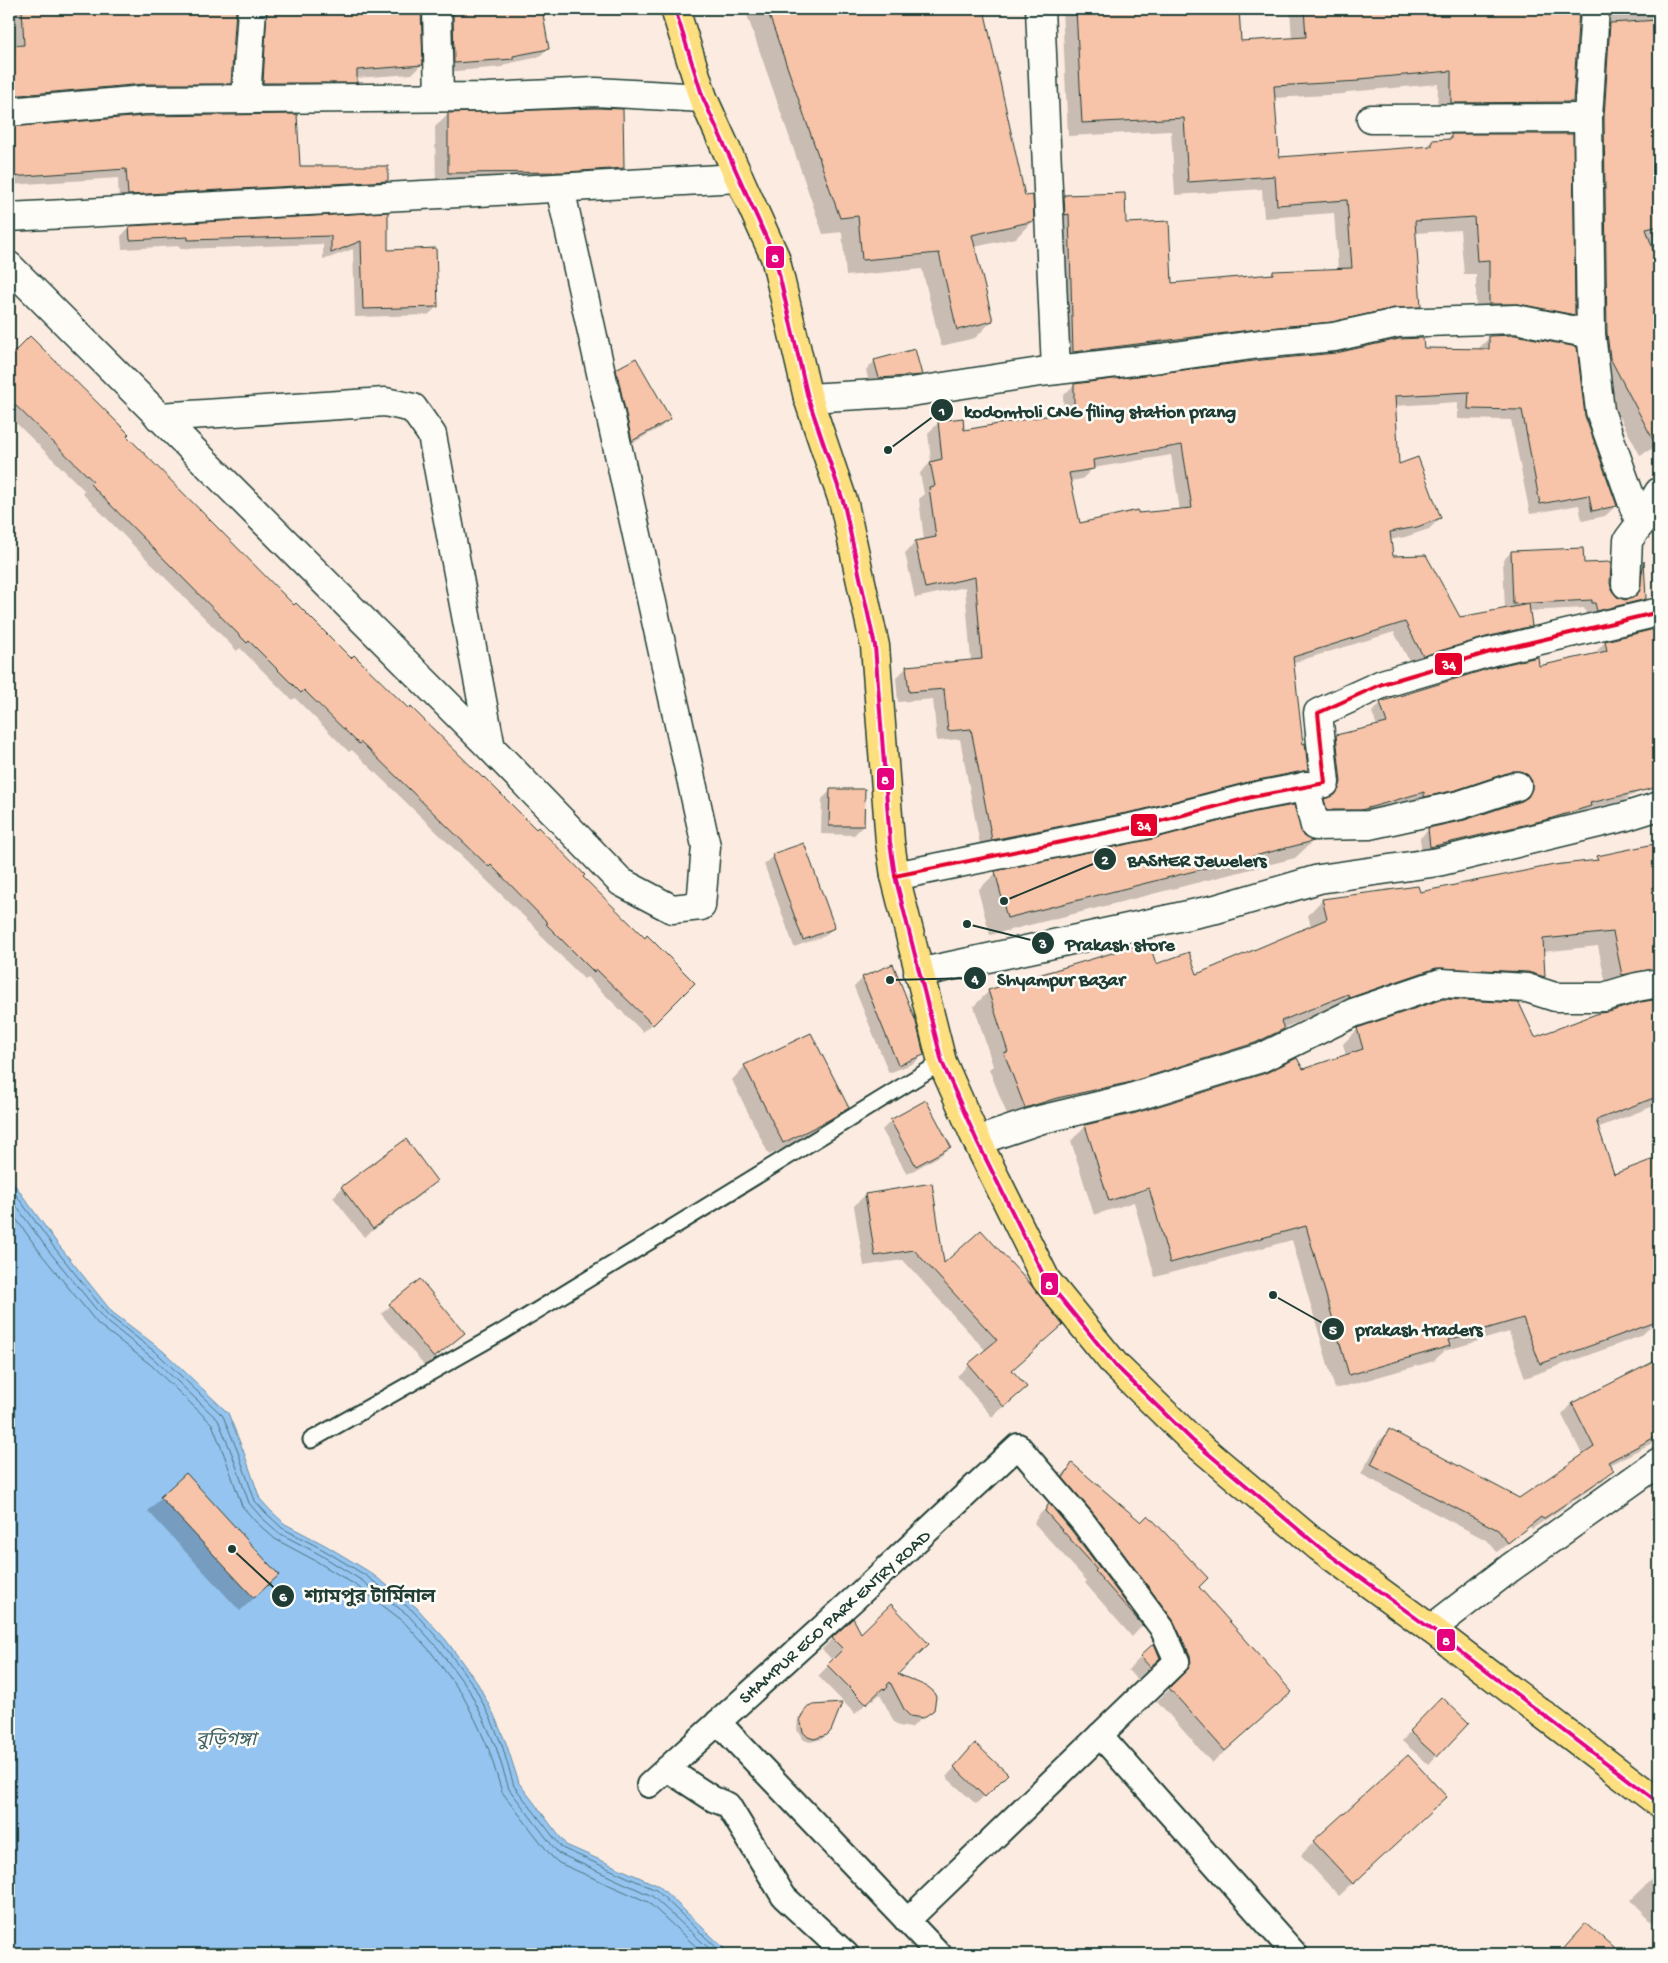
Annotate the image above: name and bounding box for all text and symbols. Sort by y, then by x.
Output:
line badge: 8 [765,245,785,269]
text: 8 [771,251,779,268]
callout: kodomtoli CNG filing station prang [929,393,1246,427]
text: kodomtoli CNG filing station prang [964,402,1236,425]
text: 1 [938,403,945,421]
line badge: 34 [1434,652,1463,676]
text: 34 [1441,658,1456,675]
line badge: 8 [876,767,895,791]
text: 8 [881,773,889,790]
line badge: 34 [1130,813,1158,837]
text: 34 [1136,819,1151,836]
callout: BASHER Jewelers [1092,842,1276,876]
text: BASHER Jewelers [1127,851,1267,874]
text: 2 [1101,852,1109,870]
callout: Prakash store [1030,926,1185,960]
text: Prakash store [1064,935,1176,958]
text: 3 [1038,936,1047,954]
callout: Shyampur Bazar [962,961,1135,995]
text: Shyampur Bazar [997,970,1127,993]
text: 4 [970,971,979,989]
line badge: 8 [1040,1272,1059,1296]
text: 8 [1045,1278,1053,1295]
callout: prakash traders [1320,1312,1492,1346]
text: prakash traders [1354,1320,1484,1343]
text: 5 [1329,1322,1337,1340]
street label: SHAMPUR ECO PARK ENTRY ROAD [736,1526,936,1709]
callout: শ্যামপুর টার্মিনাল [270,1579,446,1613]
text: শ্যামপুর টার্মিনাল [304,1584,436,1610]
text: 6 [279,1589,287,1607]
line badge: 8 [1436,1628,1456,1652]
text: 8 [1442,1634,1450,1651]
water label: বুড়িগঙ্গা [196,1727,260,1753]

